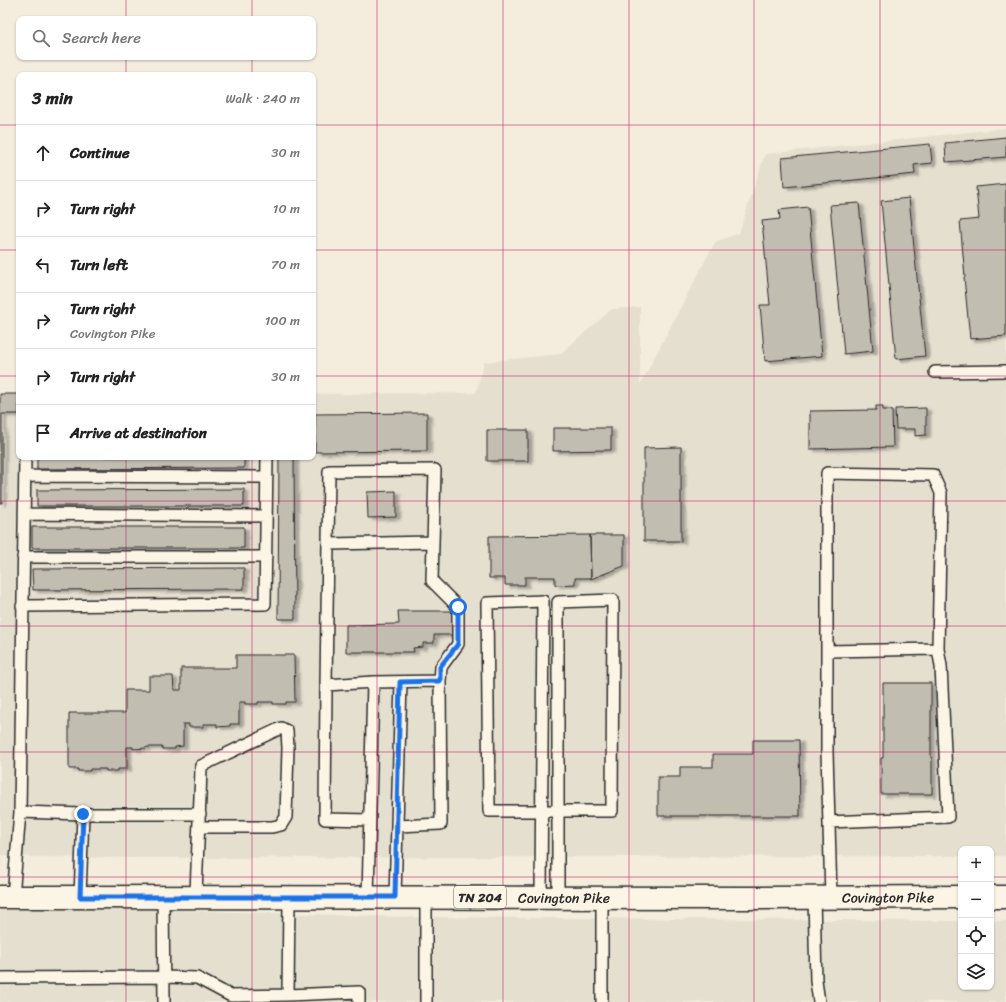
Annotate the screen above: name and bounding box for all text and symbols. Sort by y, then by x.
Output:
search box [16,16,316,60]
text: Search here [62,25,141,51]
icon: search [30,27,52,49]
text: 3 min [32,83,73,113]
text: Walk · 240 m [225,87,300,110]
text: Continue [70,140,130,166]
text: 30 m [271,141,300,164]
icon: ahead [32,142,54,164]
text: Turn right [70,196,135,222]
text: 10 m [273,197,300,220]
icon: right [32,198,54,220]
text: Turn left [70,252,128,278]
text: 70 m [271,253,300,276]
icon: left [32,254,54,276]
text: Turn right [70,296,135,322]
text: 100 m [265,309,300,332]
icon: right [32,310,54,332]
text: Covington Pike [70,322,156,345]
text: Turn right [70,364,135,390]
text: 30 m [271,365,300,388]
icon: right [32,366,54,388]
text: Arrive at destination [70,420,207,446]
icon: arrive [32,422,54,444]
route start [449,598,467,616]
route end [74,805,92,823]
map controls [958,846,994,990]
button: + [958,846,994,882]
button: − [958,882,994,918]
street label: Covington Pike [518,885,610,910]
street label: Covington Pike [842,885,934,910]
road number: TN 204 [454,886,506,908]
button: locate [958,918,994,954]
button: layers [958,954,994,990]

